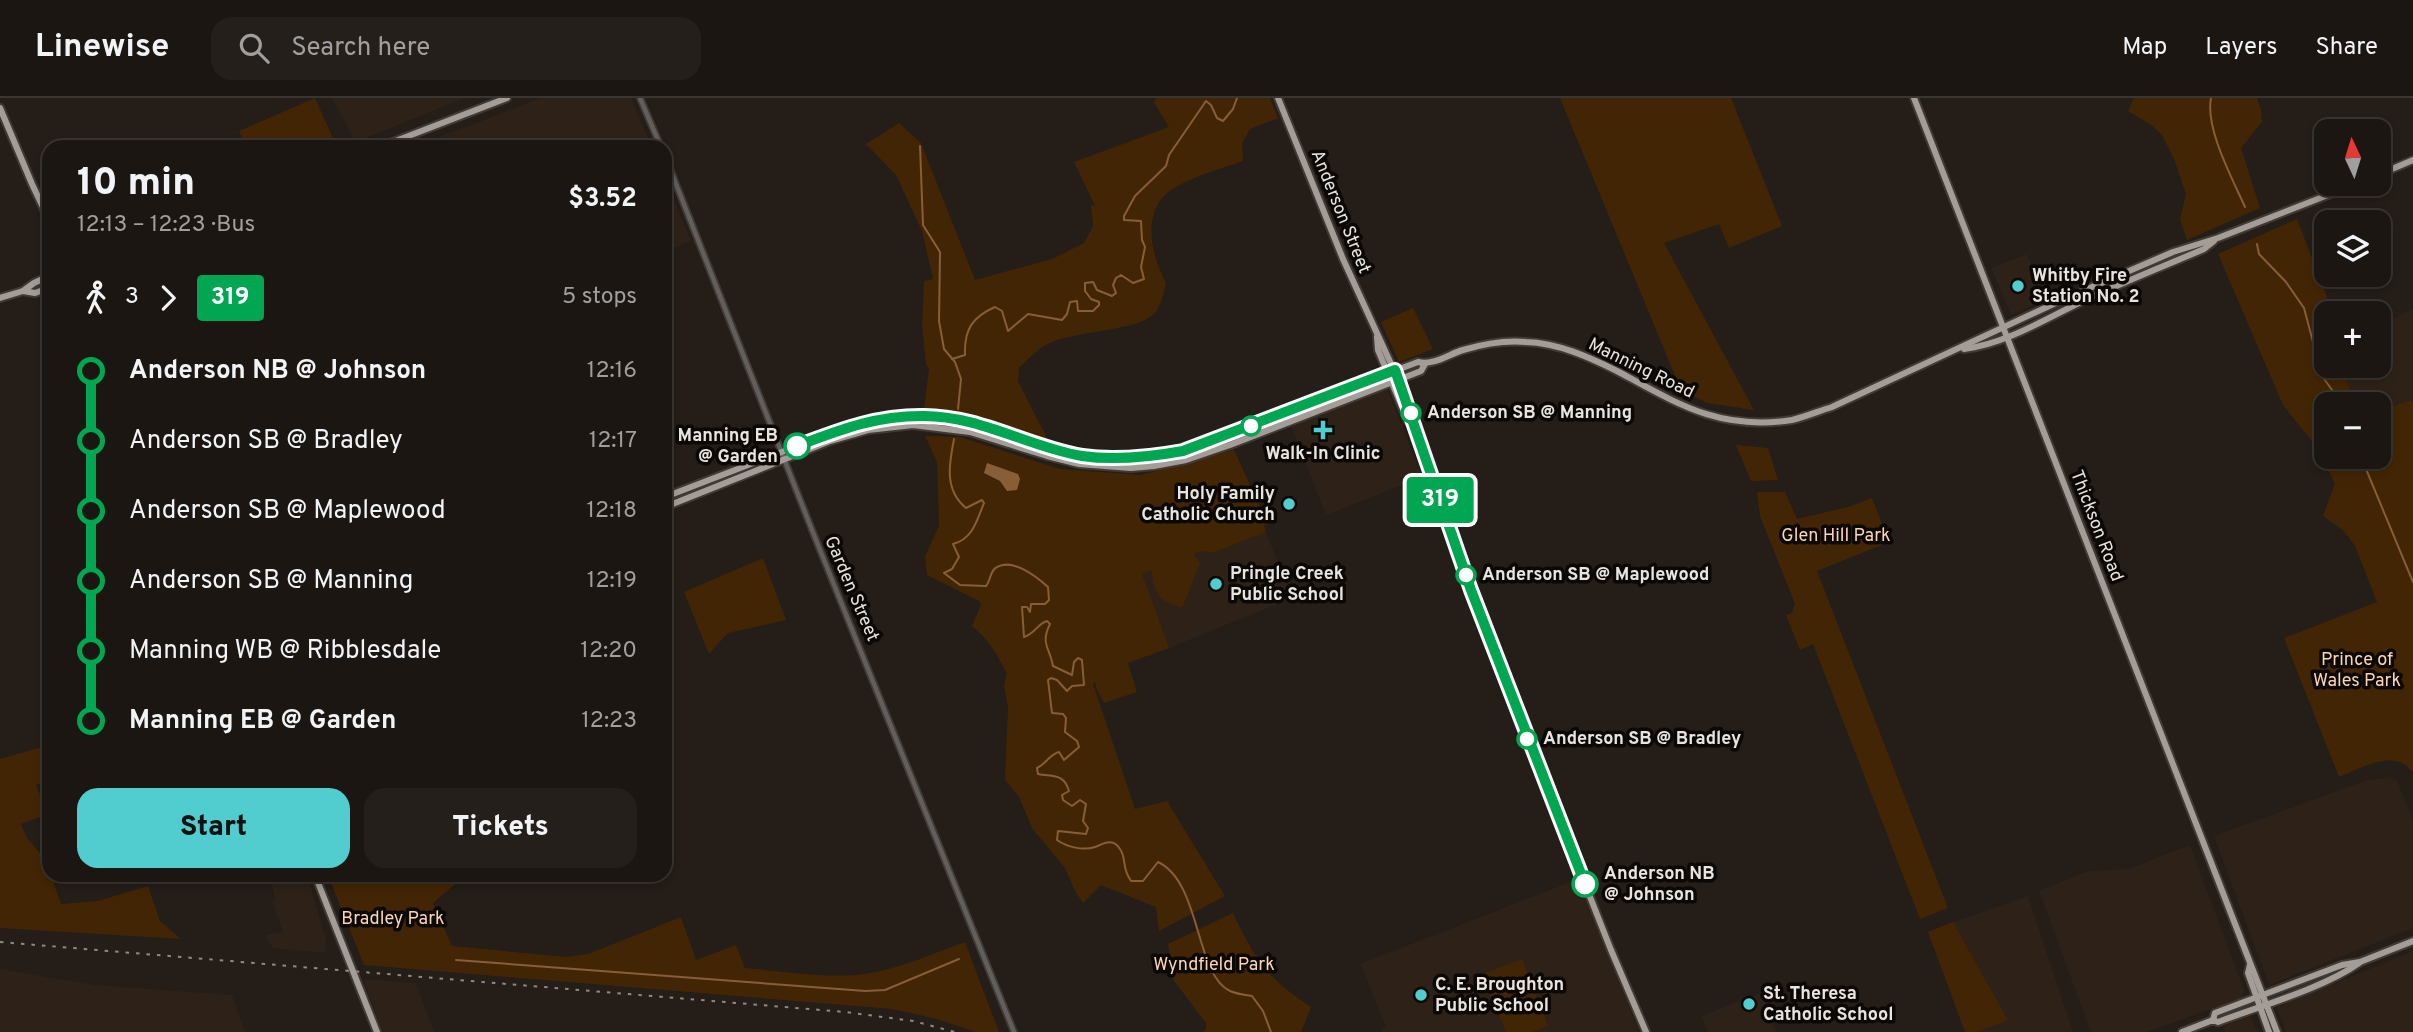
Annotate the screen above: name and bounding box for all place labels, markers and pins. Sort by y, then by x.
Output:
place label: Whitby Fire Station No. 2 [2032,265,2140,309]
marker: Whitby Fire Station No. 2 [2010,278,2026,294]
place label: Anderson SB @ Manning [1427,402,1632,425]
marker: Anderson SB @ Manning [1401,403,1421,423]
unlabelled marker [1241,416,1261,436]
marker: Walk-In Clinic [1313,420,1333,440]
place label: Manning EB @ Garden [678,425,778,469]
marker: Manning EB @ Garden [784,433,810,459]
place label: Walk-In Clinic [1266,443,1380,466]
place label: Holy Family Catholic Church [1141,483,1275,527]
marker: Holy Family Catholic Church [1281,496,1297,512]
place label: Pringle Creek Public School [1230,563,1344,607]
place label: Anderson SB @ Maplewood [1482,564,1709,587]
marker: Anderson SB @ Maplewood [1456,565,1476,585]
marker: Pringle Creek Public School [1208,576,1224,592]
place label: Anderson SB @ Bradley [1543,728,1741,751]
marker: Anderson SB @ Bradley [1517,729,1537,749]
place label: Anderson NB @ Johnson [1604,863,1715,907]
marker: Anderson NB @ Johnson [1572,871,1598,897]
place label: C. E. Broughton Public School [1435,974,1564,1018]
place label: St. Theresa Catholic School [1763,983,1893,1027]
marker: C. E. Broughton Public School [1413,987,1429,1003]
marker: St. Theresa Catholic School [1741,996,1757,1012]

